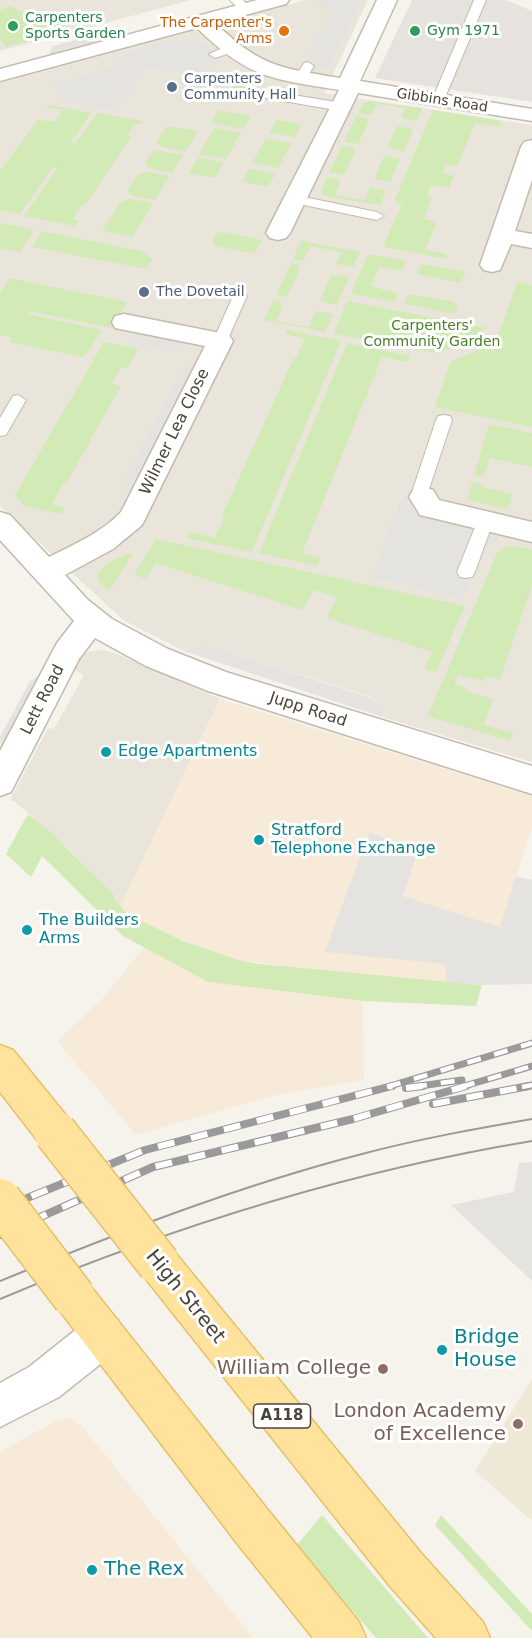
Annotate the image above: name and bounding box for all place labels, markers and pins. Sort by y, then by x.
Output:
place label: Carpenters Sports Garden [25,10,126,42]
place label: The Carpenter's Arms [160,15,272,48]
marker: Carpenters Sports Garden [6,19,20,33]
place label: Gym 1971 [427,23,500,39]
marker: The Carpenter's Arms [277,24,291,38]
marker: Gym 1971 [408,24,422,38]
place label: Carpenters Community Hall [184,71,296,104]
marker: Carpenters Community Hall [165,80,179,94]
place label: The Dovetail [156,284,245,300]
marker: The Dovetail [137,285,151,299]
place label: Edge Apartments [118,742,257,762]
marker: Edge Apartments [99,745,113,759]
place label: Stratford Telephone Exchange [271,821,436,859]
marker: Stratford Telephone Exchange [252,833,266,847]
place label: The Builders Arms [39,911,139,949]
marker: The Builders Arms [20,923,34,937]
place label: Bridge House [454,1326,519,1373]
marker: Bridge House [435,1343,449,1357]
place label: William College [217,1357,371,1381]
marker: William College [376,1362,390,1376]
place label: London Academy of Excellence [333,1400,506,1447]
marker: London Academy of Excellence [511,1417,525,1431]
place label: The Rex [104,1558,184,1582]
marker: The Rex [85,1563,99,1577]

